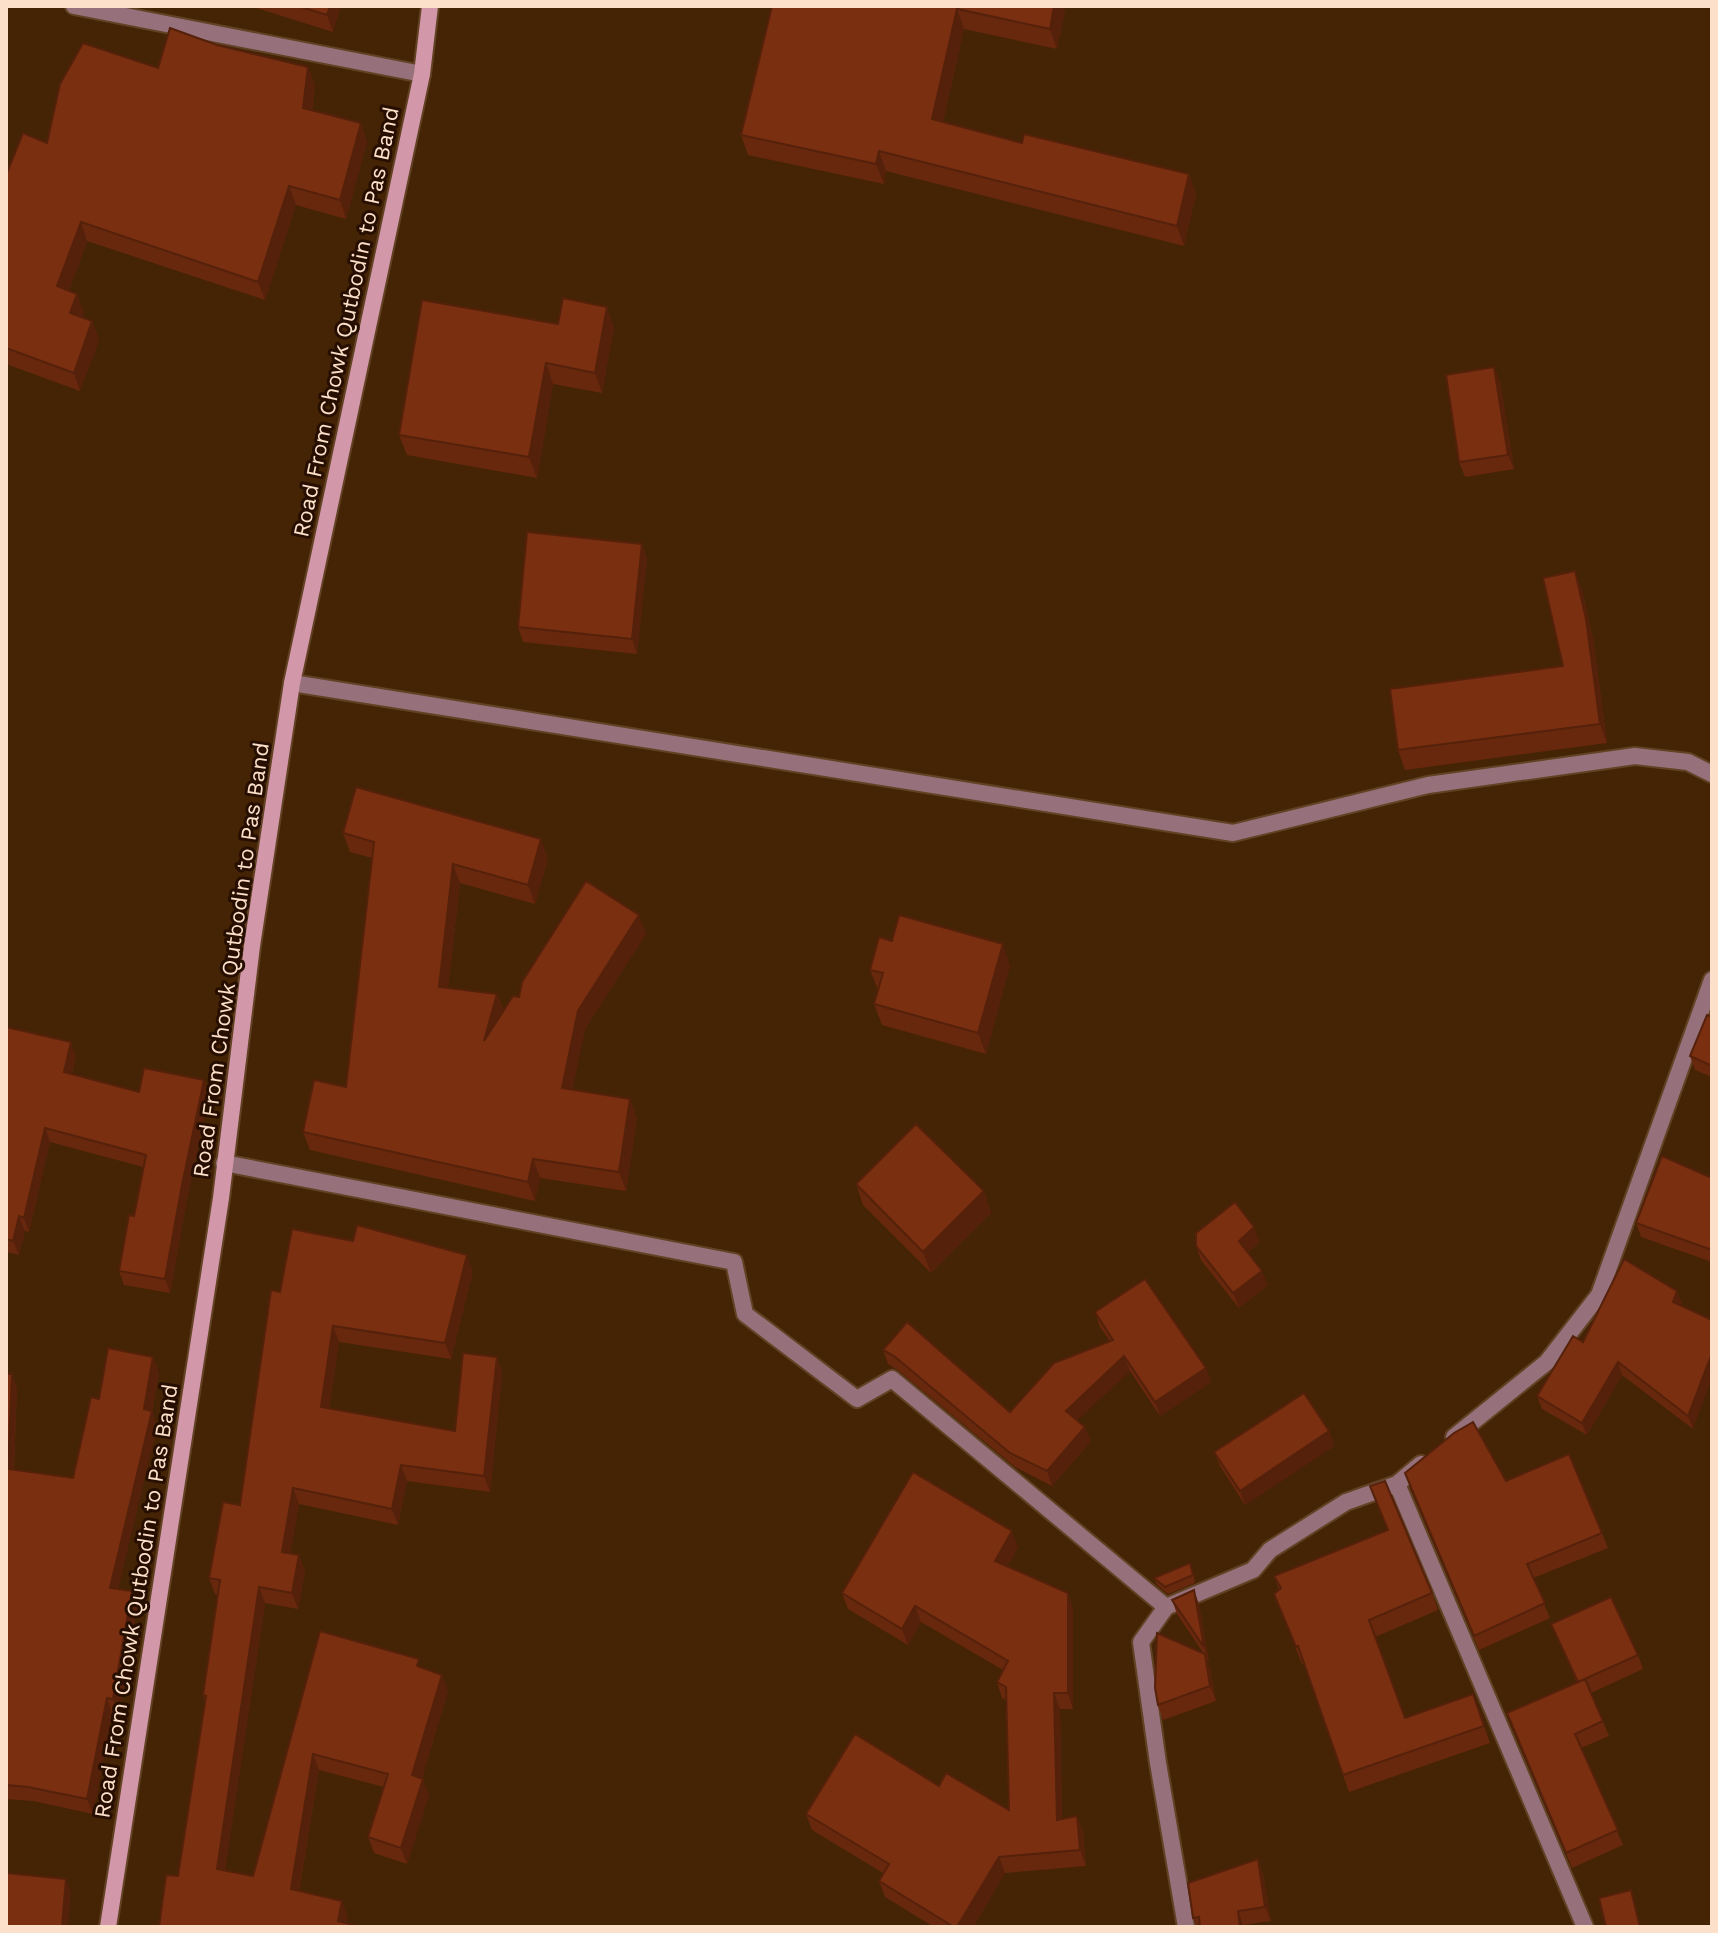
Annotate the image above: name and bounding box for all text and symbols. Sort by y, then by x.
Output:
street label: Road From Chowk Qutbodin to Pas Band [288,105,404,539]
street label: Road From Chowk Qutbodin to Pas Band [188,741,274,1179]
street label: Road From Chowk Qutbodin to Pas Band [89,1382,183,1820]

